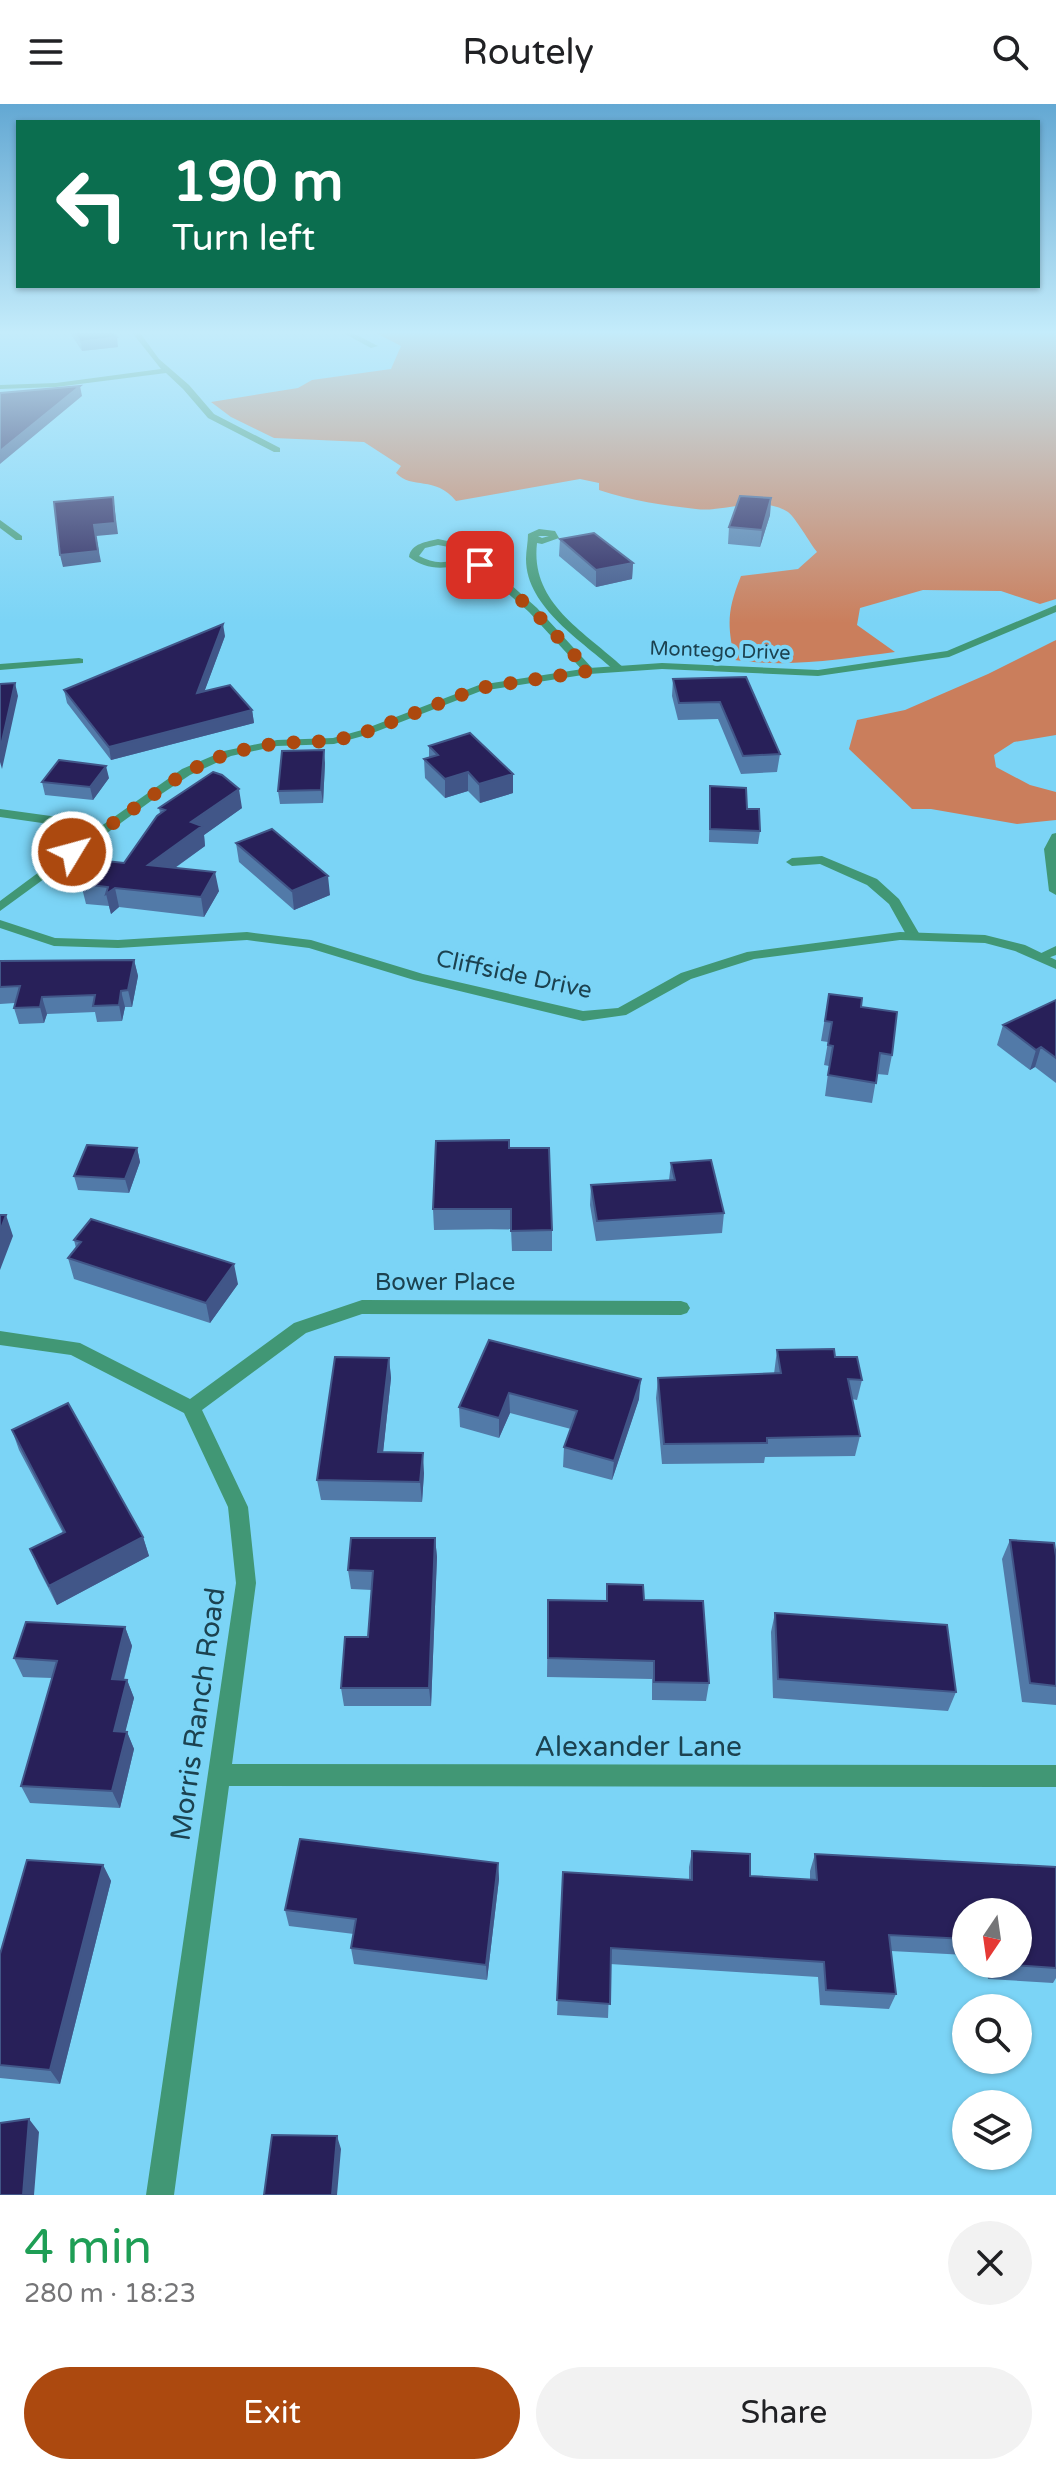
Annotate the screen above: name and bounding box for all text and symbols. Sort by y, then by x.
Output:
icon: menu [24,30,68,74]
icon: search [988,30,1032,74]
text: Routely [462,31,594,74]
text: 190 m [172,149,343,216]
icon: left [40,152,144,256]
text: Turn left [172,217,315,260]
pin [446,531,514,599]
icon: arrive [458,543,502,587]
street label: Montego Drive [649,637,791,665]
position arrow [30,810,114,894]
street label: Cliffside Drive [433,944,595,1005]
street label: Bower Place [375,1268,515,1297]
street label: Morris Ranch Road [163,1585,233,1843]
street label: Alexander Lane [534,1730,742,1764]
north arrow [952,1898,1032,1978]
map controls [952,1898,1032,2170]
button: search [952,1994,1032,2074]
button: layers [952,2090,1032,2170]
text: 4 min [24,2219,152,2277]
button: close [948,2221,1032,2305]
text: 280 m · 18:23 [24,2278,196,2309]
button: Exit [24,2367,520,2459]
button: Share [536,2367,1032,2459]

